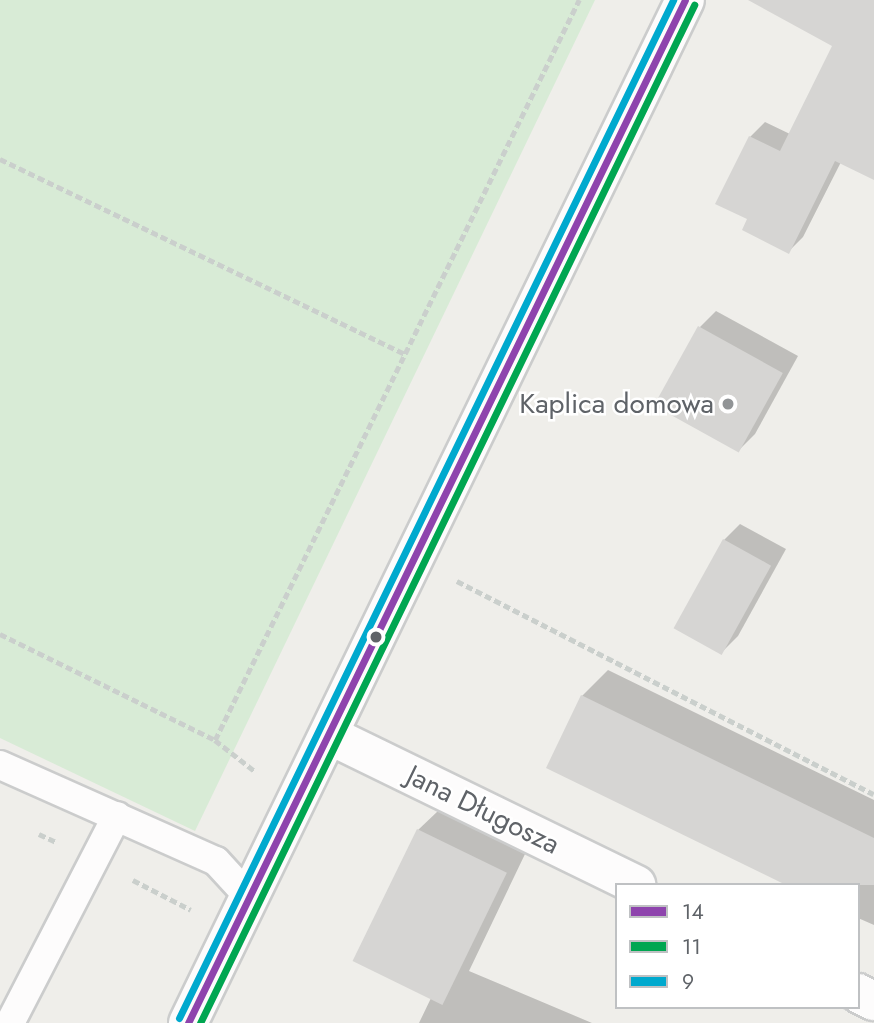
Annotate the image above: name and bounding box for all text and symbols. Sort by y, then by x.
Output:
place label: Kaplica domowa [519,387,714,421]
marker: Kaplica domowa [720,396,736,412]
unlabelled marker [369,630,383,644]
street label: Jana Długosza [401,759,565,861]
legend [615,883,860,1009]
text: 14 [682,897,704,927]
text: 11 [682,932,701,962]
text: 9 [682,967,694,997]

